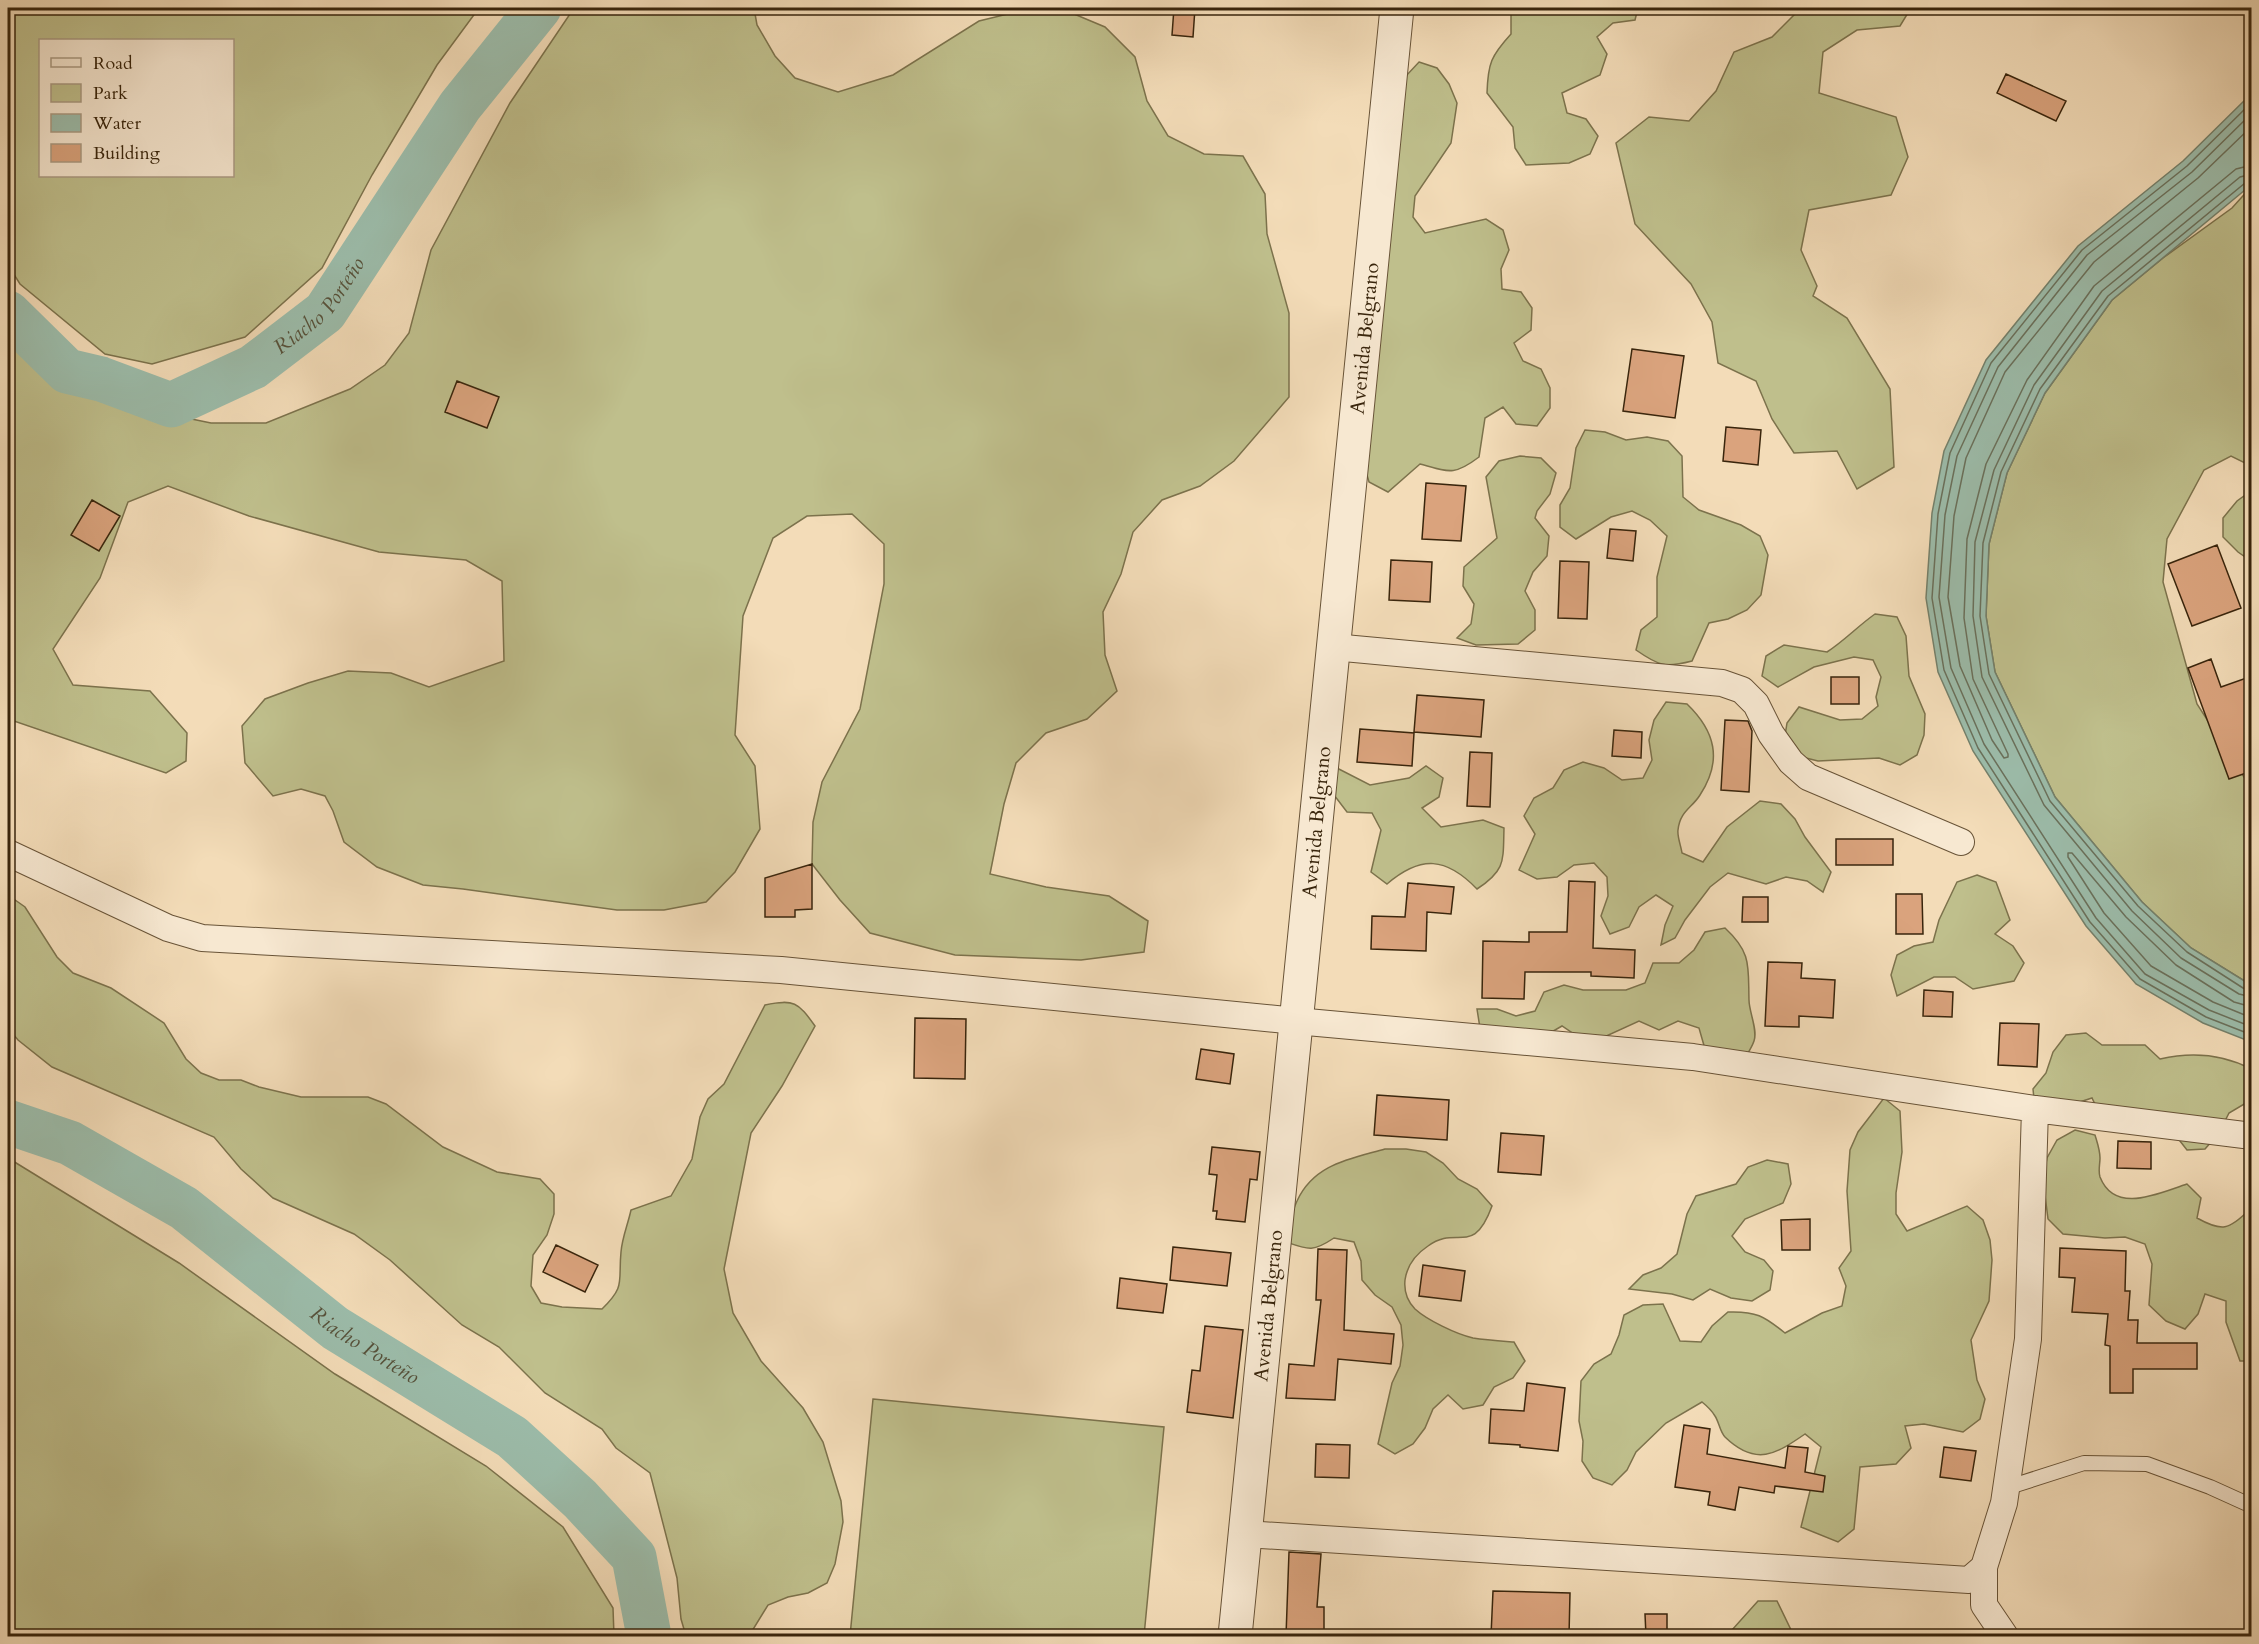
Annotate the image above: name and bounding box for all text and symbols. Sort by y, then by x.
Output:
legend [39,39,234,177]
text: Road [93,51,133,76]
text: Park [93,81,128,106]
text: Water [92,111,142,136]
text: Building [93,141,161,166]
water label: Riacho Porteño [267,251,372,361]
street label: Avenida Belgrano [1344,261,1386,416]
street label: Avenida Belgrano [1296,745,1337,899]
street label: Avenida Belgrano [1247,1228,1289,1383]
water label: Riacho Porteño [304,1300,425,1392]

